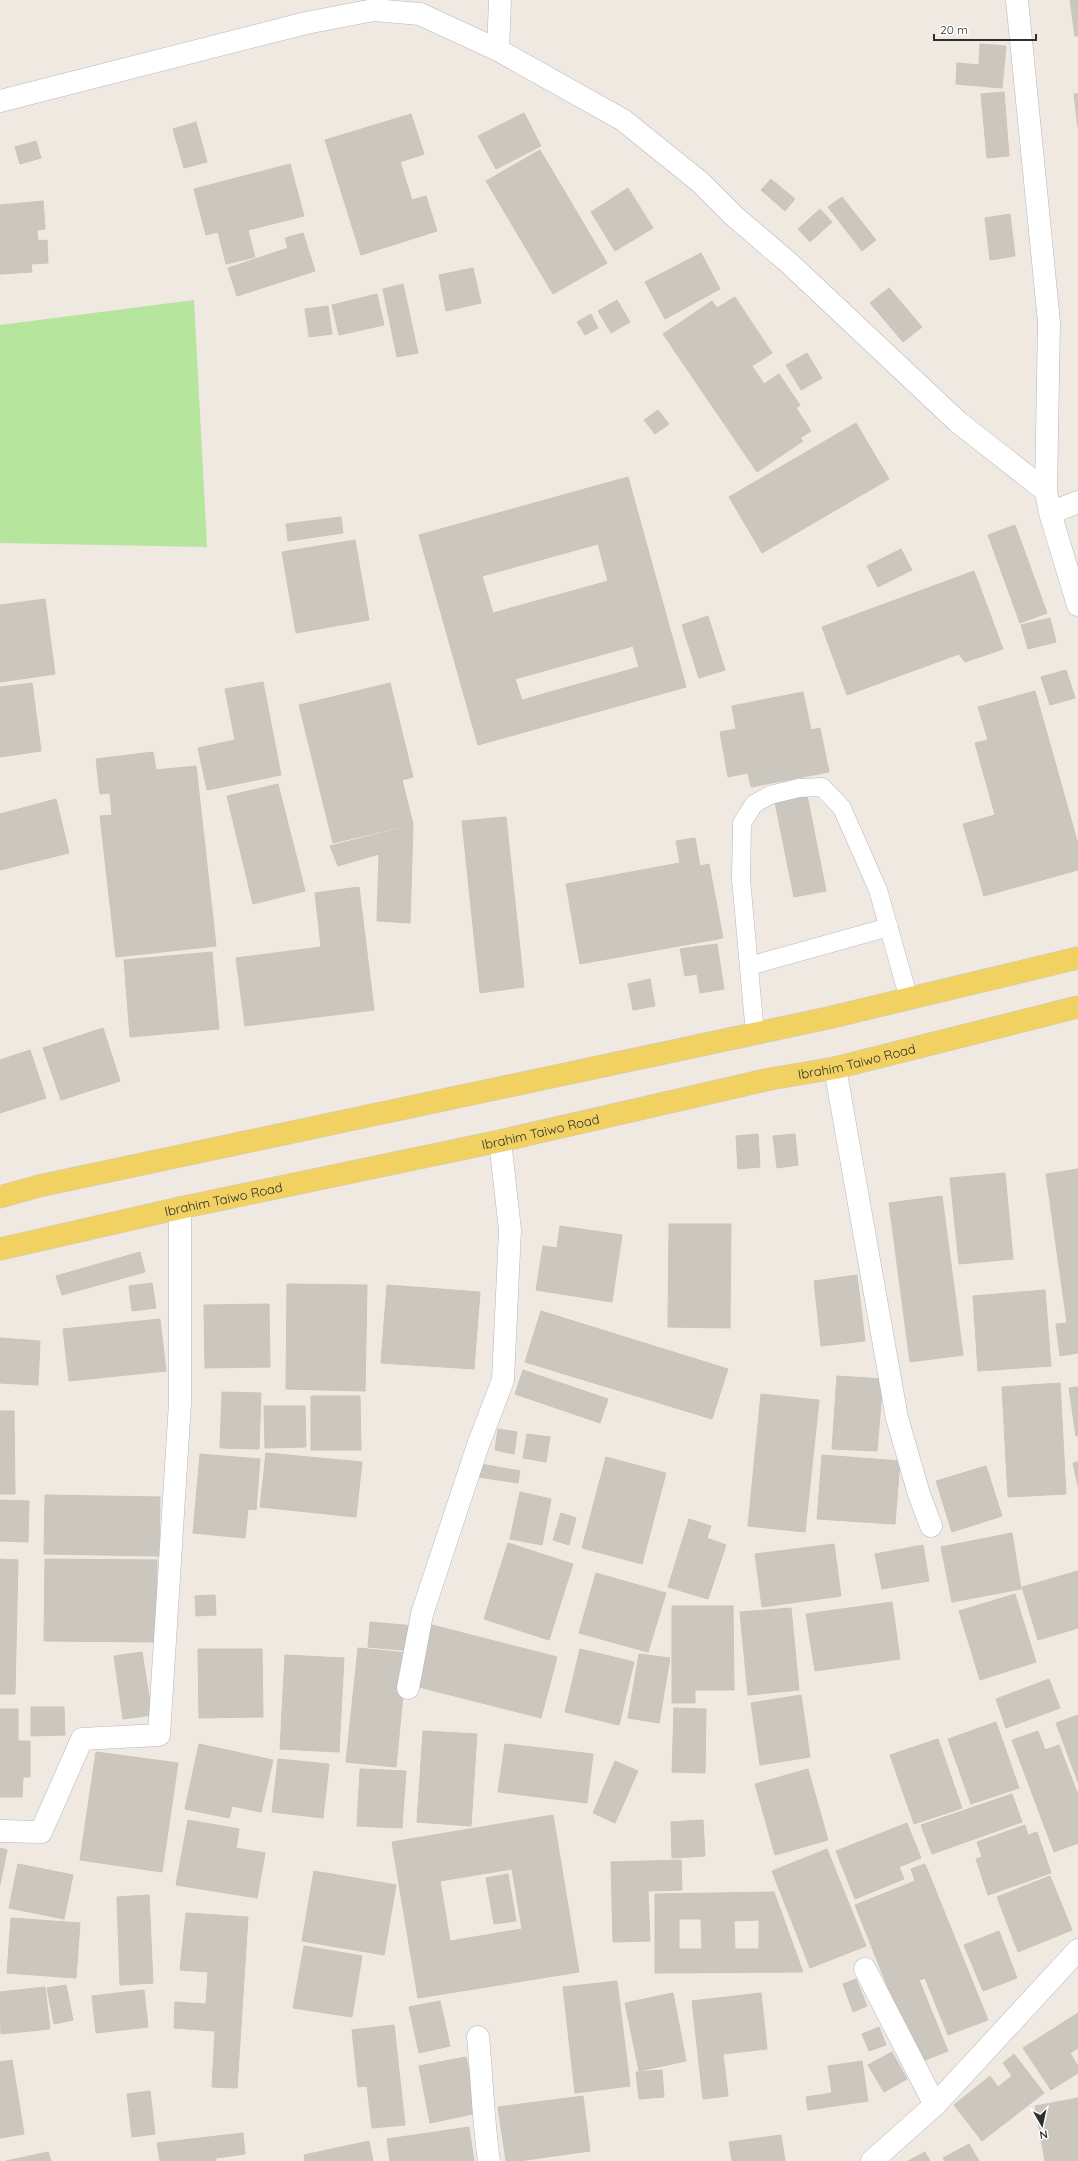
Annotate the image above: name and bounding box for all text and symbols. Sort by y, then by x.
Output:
scale bar [934,16,1036,42]
text: 20 m [940,22,968,37]
street label: Ibrahim Taiwo Road [797,1040,917,1082]
street label: Ibrahim Taiwo Road [480,1110,601,1153]
street label: Ibrahim Taiwo Road [163,1179,284,1219]
north arrow [1022,2105,1062,2145]
text: N [1038,2127,1049,2142]

